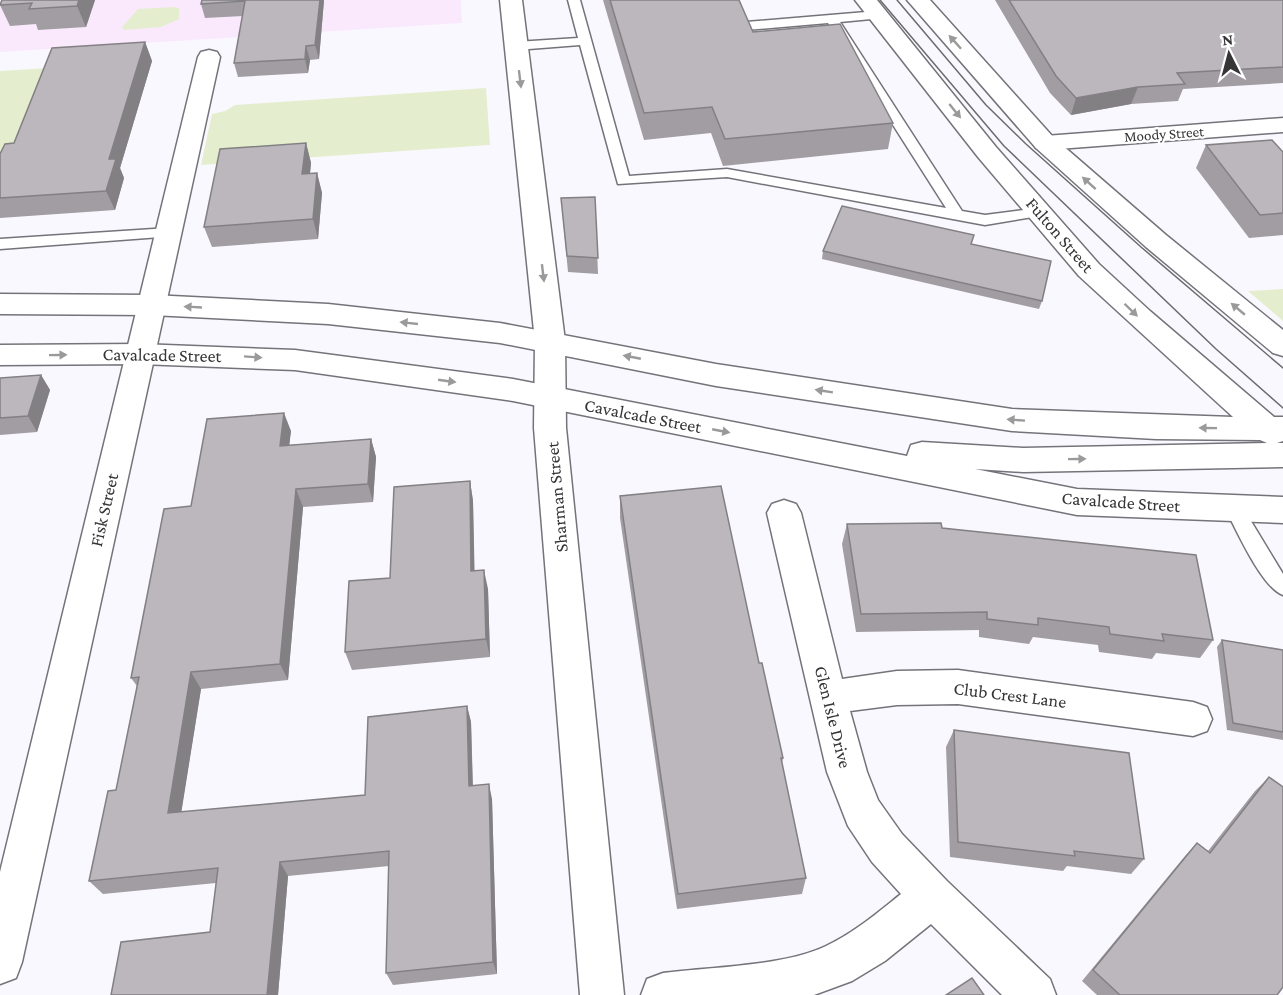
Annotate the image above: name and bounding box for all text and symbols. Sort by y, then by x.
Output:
north arrow [1199,24,1259,84]
text: N [1221,31,1234,49]
one-way arrow [949,35,962,50]
one-way arrow [515,70,525,89]
one-way arrow [948,104,961,119]
street label: Moody Street [1123,123,1206,146]
one-way arrow [1082,177,1097,190]
street label: Fulton Street [1022,193,1099,277]
one-way arrow [538,263,547,282]
one-way arrow [184,303,203,312]
one-way arrow [1124,303,1138,317]
one-way arrow [1231,303,1246,316]
one-way arrow [399,318,418,328]
street label: Cavalcade Street [102,344,223,366]
one-way arrow [49,350,68,359]
one-way arrow [622,352,641,362]
one-way arrow [244,353,263,362]
one-way arrow [437,376,456,386]
one-way arrow [814,387,833,396]
street label: Cavalcade Street [583,395,704,437]
one-way arrow [1007,415,1026,425]
one-way arrow [1199,423,1218,432]
one-way arrow [712,427,731,436]
street label: Sharman Street [542,440,572,553]
one-way arrow [1068,454,1087,464]
street label: Fisk Street [86,470,122,549]
street label: Cavalcade Street [1061,488,1182,516]
street label: Glen Isle Drive [811,664,855,770]
street label: Club Crest Lane [953,678,1068,712]

